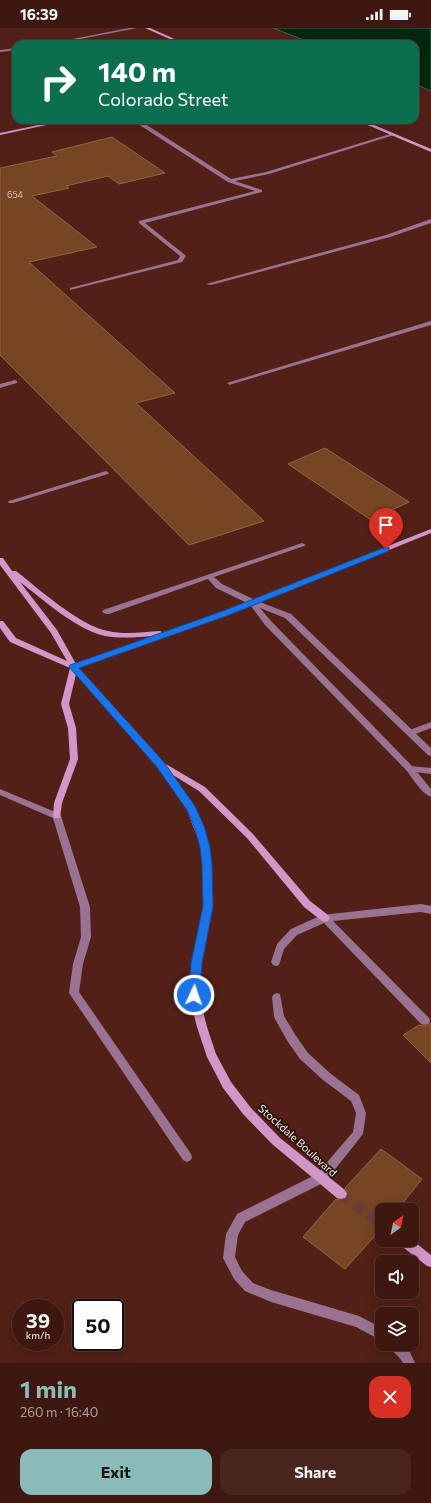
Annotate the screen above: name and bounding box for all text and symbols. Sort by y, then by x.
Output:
text: 16:39 [20,5,58,23]
text: 140 m [98,54,176,88]
icon: right [32,56,84,108]
text: Colorado Street [98,88,228,110]
house number: 654 [7,189,24,200]
pin [369,508,403,549]
icon: arrive [375,514,397,536]
position arrow [173,974,215,1016]
street label: Stockdale Boulevard [256,1101,340,1179]
north arrow [375,1203,419,1247]
map controls [375,1203,419,1351]
button: sound [375,1255,419,1299]
speed limit sign: 50 [72,1299,124,1351]
button: layers [375,1307,419,1351]
text: 39 [26,1308,50,1332]
text: km/h [26,1329,50,1341]
text: 1 min [20,1374,77,1403]
button: close [369,1376,411,1418]
text: 260 m · 16:40 [20,1404,98,1420]
button: Exit [20,1449,212,1495]
button: Share [220,1449,411,1495]

